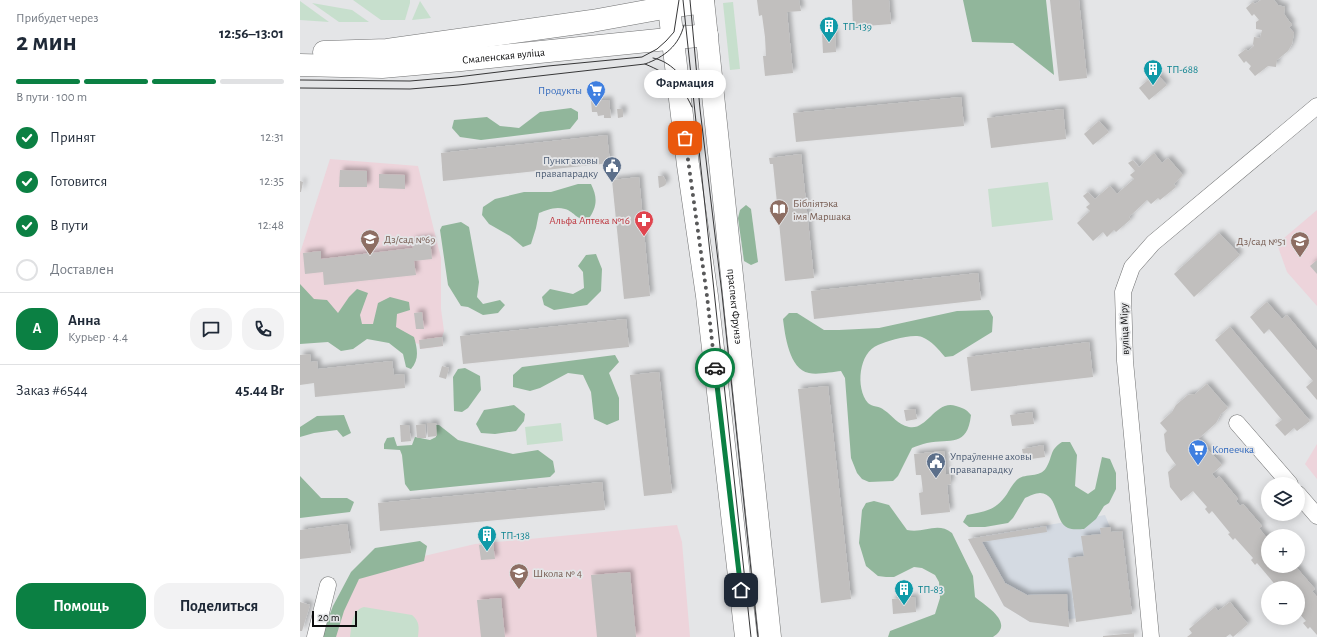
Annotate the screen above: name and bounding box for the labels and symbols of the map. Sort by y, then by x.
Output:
building icon: ТП-139 [818,15,840,43]
place label: ТП-139 [843,21,872,32]
street label: Смаленская вуліца [462,47,545,66]
building icon: ТП-688 [1142,58,1164,86]
place label: ТП-688 [1167,64,1198,75]
callout: Фармация [644,70,726,98]
supermarket icon: Продукты [585,79,607,107]
place label: Продукты [538,85,582,96]
pin [668,121,702,155]
place label: Пункт аховы правапарадку [535,155,598,179]
public building icon: Пункт аховы правапарадку [601,155,623,183]
library icon: Бібліятэка імя Маршака [768,198,790,226]
place label: Бібліятэка імя Маршака [793,198,851,222]
pharmacy icon: Альфа Аптека №16 [633,209,655,237]
place label: Альфа Аптека №16 [549,215,630,226]
school or university icon: Дз/сад №69 [359,228,381,256]
school or university icon: Дз/сад №51 [1289,230,1311,258]
place label: Дз/сад №69 [384,234,435,245]
place label: Дз/сад №51 [1237,236,1286,247]
street label: праспект Фрунзэ [725,268,744,345]
street label: вуліца Міру [1118,303,1131,355]
courier [695,348,735,388]
supermarket icon: Копеечка [1187,438,1209,466]
place label: Копеечка [1212,444,1254,455]
public building icon: Упраўленне аховы правапарадку [925,451,947,479]
place label: Упраўленне аховы правапарадку [950,451,1032,475]
building icon: ТП-138 [476,524,498,552]
place label: ТП-138 [501,530,530,541]
school or university icon: Школа № 4 [508,562,530,590]
place label: Школа № 4 [533,568,582,579]
pin [724,573,758,607]
building icon: ТП-83 [893,578,915,606]
place label: ТП-83 [918,584,944,595]
scale bar [312,609,357,628]

